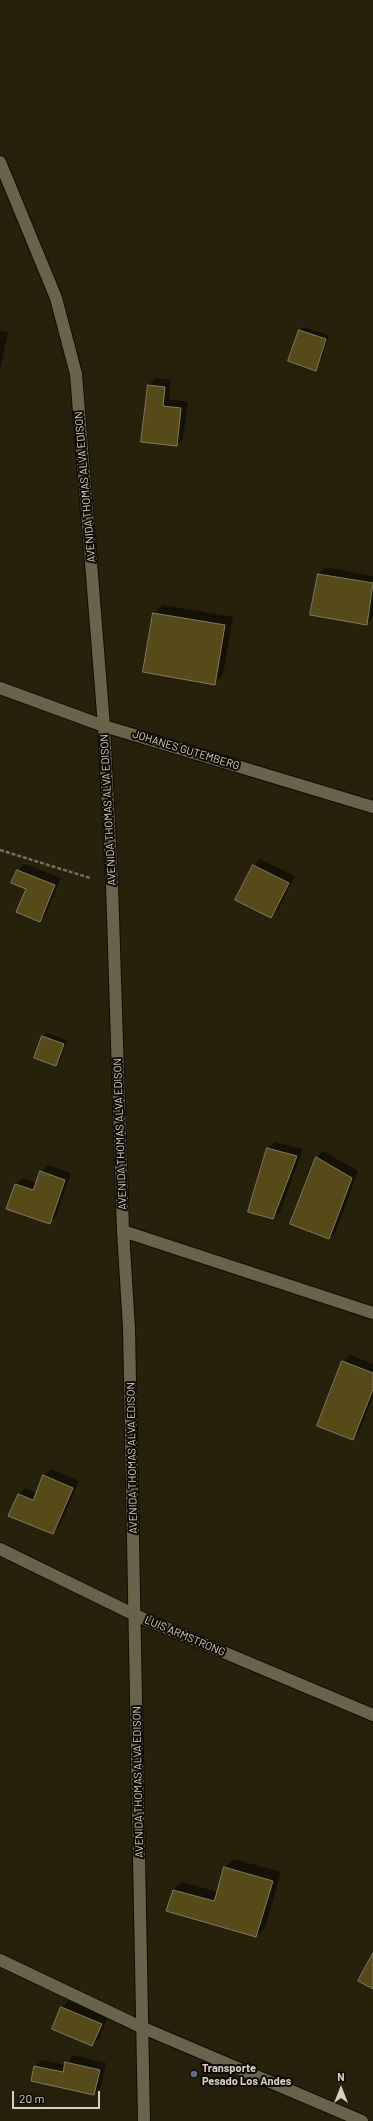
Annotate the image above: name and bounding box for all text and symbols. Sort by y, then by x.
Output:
street label: AVENIDA THOMAS ALVA EDISON [72,411,98,563]
street label: JOHANES GUTEMBERG [131,727,241,773]
street label: AVENIDA THOMAS ALVA EDISON [97,734,119,886]
street label: AVENIDA THOMAS ALVA EDISON [111,1058,129,1210]
street label: AVENIDA THOMAS ALVA EDISON [124,1382,140,1534]
street label: LUIS ARMSTRONG [143,1613,227,1659]
street label: AVENIDA THOMAS ALVA EDISON [130,1706,146,1858]
place label: Transporte Pesado Los Andes [202,2061,291,2087]
marker: Transporte Pesado Los Andes [189,2069,199,2079]
north arrow [321,2069,361,2109]
text: N [337,2070,345,2083]
scale bar [14,2083,102,2109]
text: 20 m [19,2091,45,2105]

